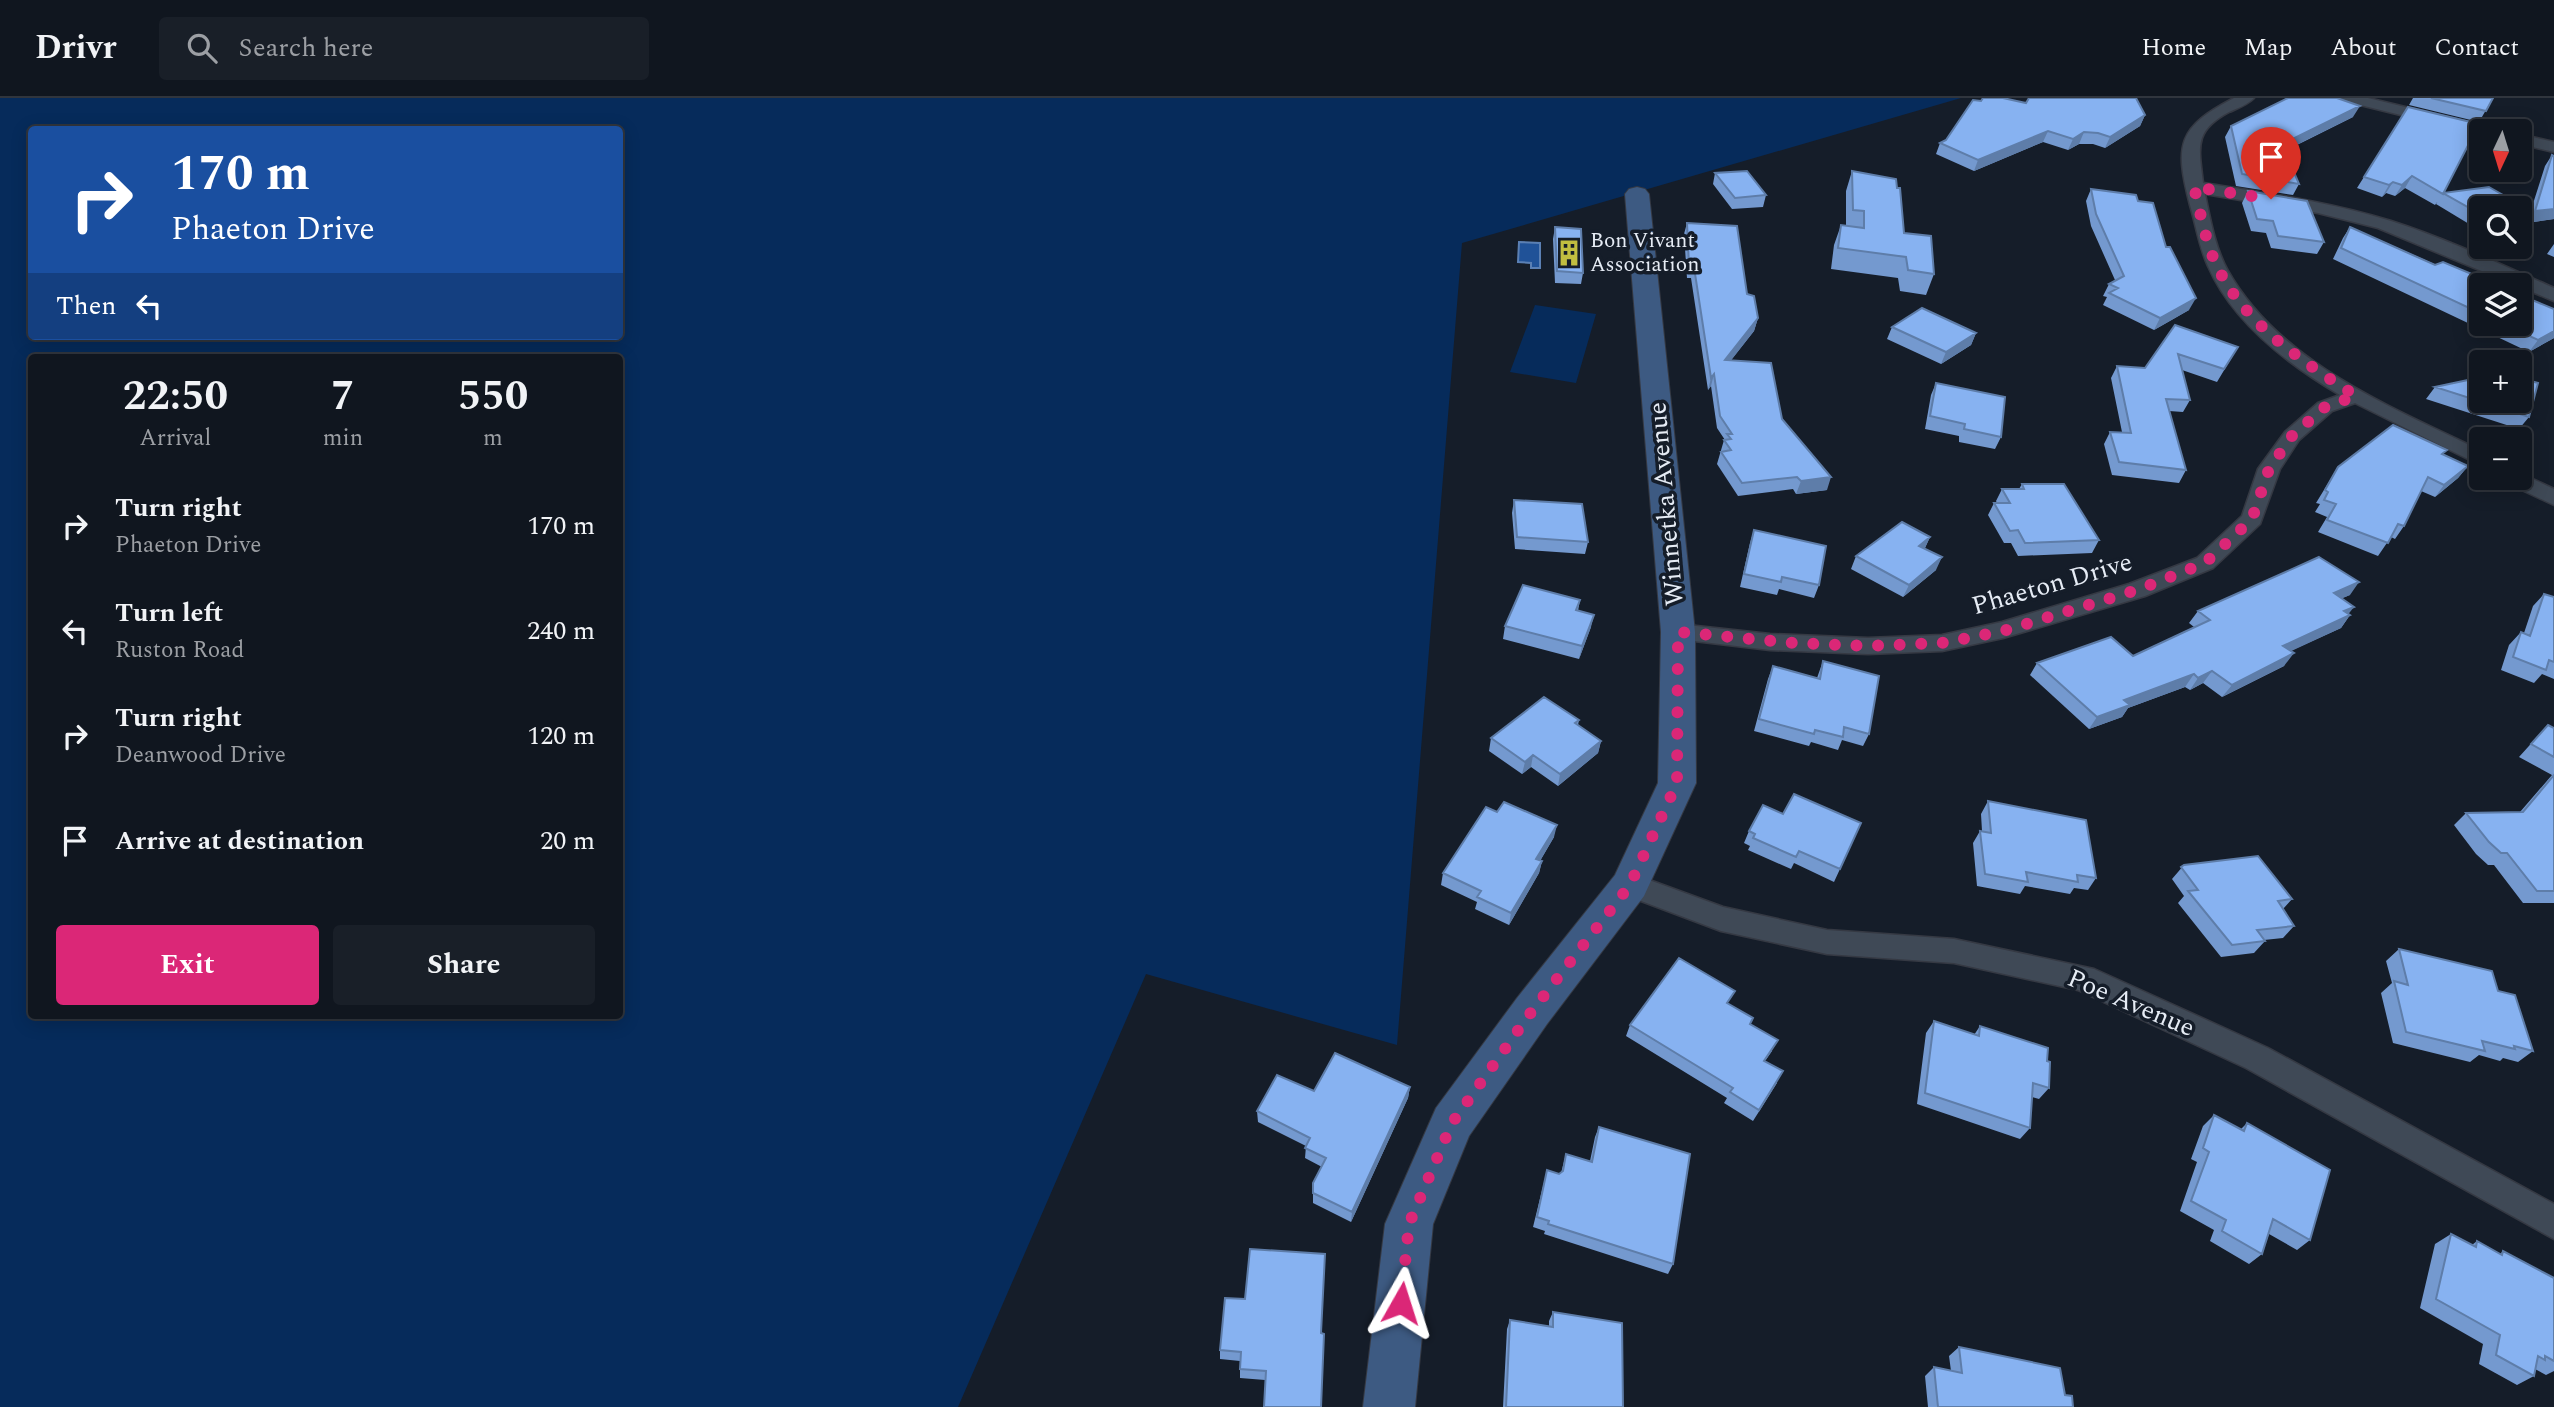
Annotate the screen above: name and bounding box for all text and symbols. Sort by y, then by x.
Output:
search box [159,17,649,80]
text: Drivr [35,23,117,73]
text: Search here [239,28,373,68]
icon: search [183,29,221,67]
text: Home [2141,30,2206,66]
text: Map [2244,30,2292,66]
text: About [2330,30,2396,66]
text: Contact [2434,30,2519,66]
north arrow [2469,119,2532,182]
map controls [2469,119,2532,490]
pin [2241,127,2301,199]
text: 170 m [171,137,310,212]
icon: arrive [2252,138,2290,176]
icon: right [56,154,147,245]
button: search [2469,196,2532,259]
text: Phaeton Drive [171,205,375,254]
place label: Bon Vivant Association [1590,225,1699,281]
building icon: Bon Vivant Association [1554,238,1584,268]
button: layers [2469,273,2532,336]
text: Then [56,286,116,326]
icon: left [130,287,168,325]
button: + [2469,350,2532,413]
text: 22:50 [123,365,228,428]
text: 7 [331,365,355,428]
text: 550 [458,365,528,428]
street label: Winnetka Avenue [1637,400,1695,608]
text: Arrival [140,421,211,456]
text: min [323,421,363,456]
text: m [483,421,503,456]
button: − [2469,427,2532,490]
text: Turn right [115,488,242,528]
text: 170 m [527,506,595,546]
icon: right [56,507,94,545]
text: Phaeton Drive [115,528,261,563]
street label: Phaeton Drive [1967,542,2137,626]
text: Turn left [115,593,223,633]
text: 240 m [527,611,595,651]
icon: left [56,612,94,650]
text: Ruston Road [115,633,244,668]
text: Turn right [115,698,242,738]
text: 120 m [527,716,595,756]
icon: right [56,717,94,755]
text: Deanwood Drive [115,738,286,773]
text: Arrive at destination [115,821,364,861]
text: 20 m [540,821,595,861]
icon: arrive [56,822,94,860]
button: Exit [56,925,319,1005]
button: Share [333,925,595,1005]
street label: Poe Avenue [2061,958,2201,1048]
position arrow [1364,1266,1438,1340]

